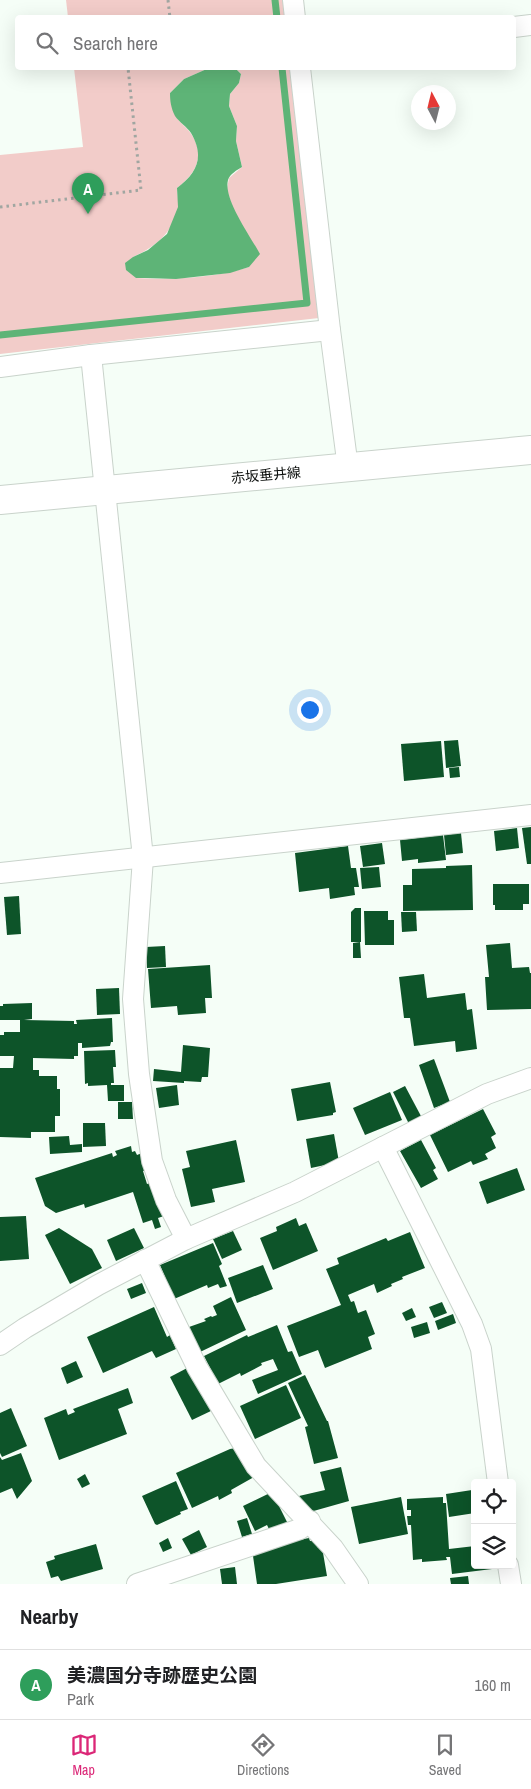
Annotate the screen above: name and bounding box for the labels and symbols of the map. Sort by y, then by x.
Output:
north arrow [411,85,456,130]
pin: A [72,173,104,214]
street label: 赤坂垂井線 [230,463,302,487]
your location [297,697,323,723]

